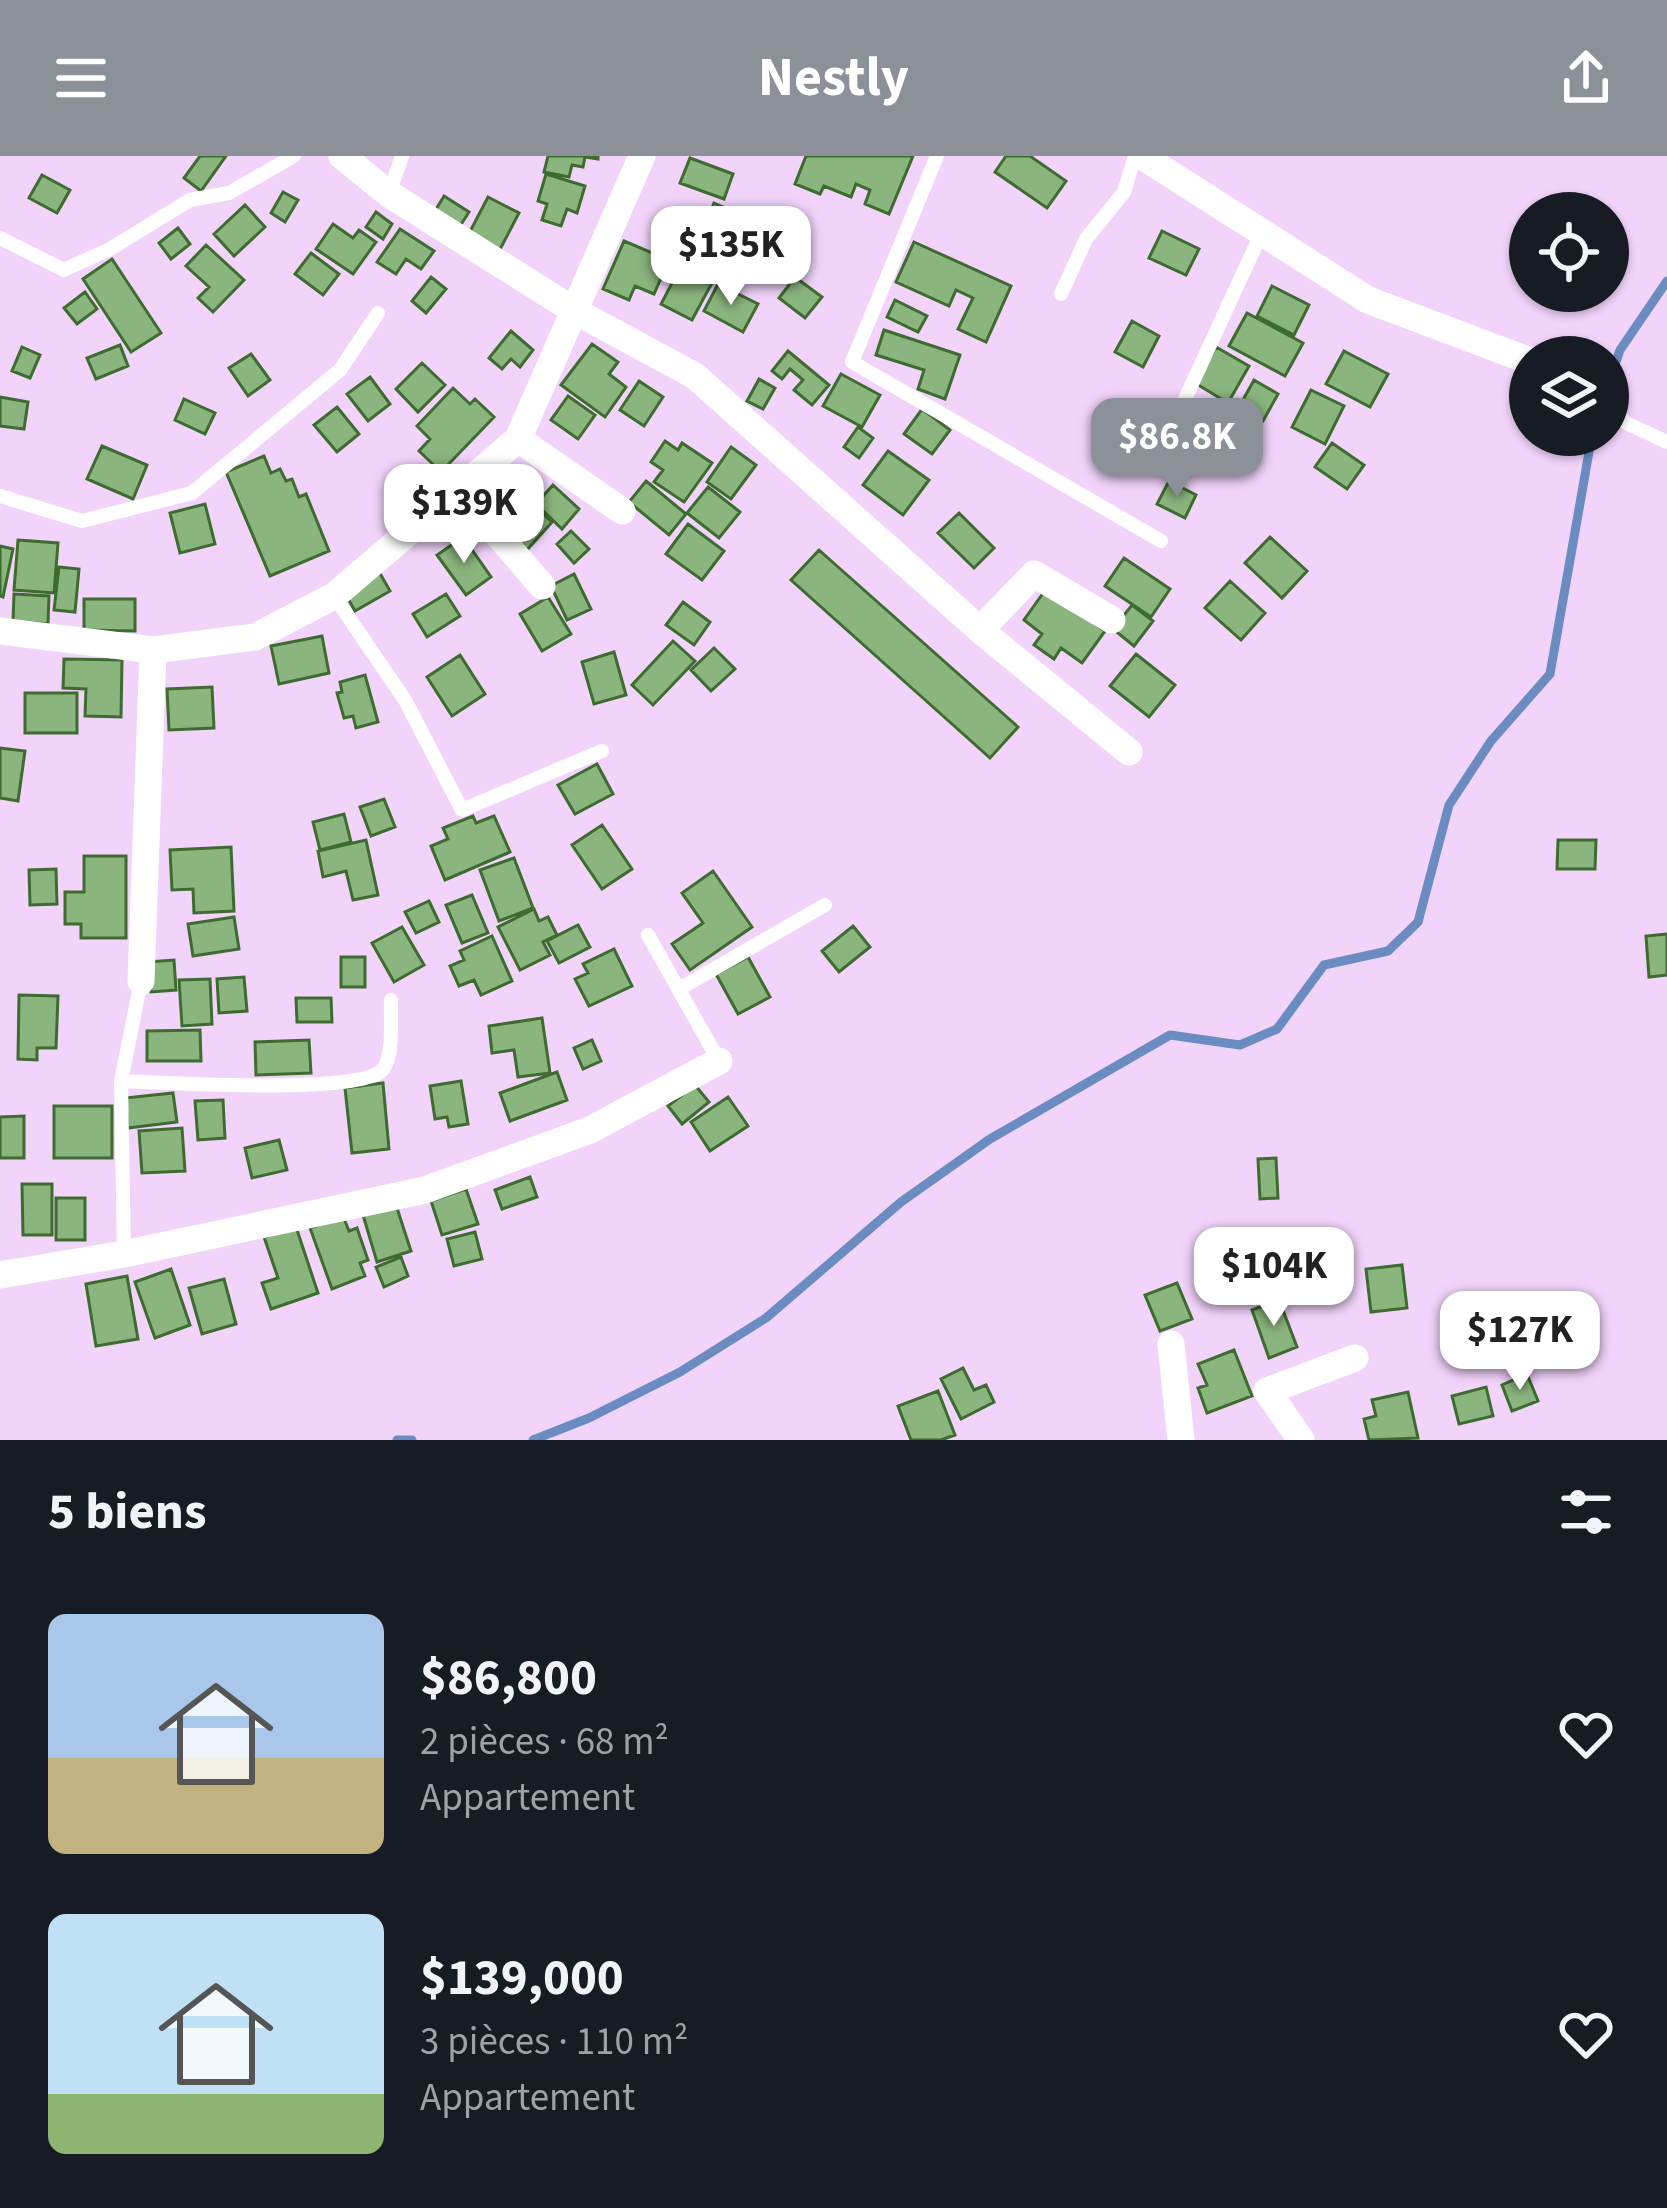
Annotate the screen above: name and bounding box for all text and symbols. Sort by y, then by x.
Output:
text: Nestly [758,40,909,117]
icon: menu [48,45,114,111]
icon: share [1553,45,1619,111]
map controls [1509,192,1629,456]
button: locate [1509,192,1629,312]
pin: $135K [647,206,815,308]
text: $135K [678,217,784,273]
button: layers [1509,336,1629,456]
pin: $86.8K [1079,398,1275,500]
text: $86.8K [1118,409,1236,465]
pin: $139K [380,464,548,566]
text: $139K [411,475,517,531]
pin: $104K [1190,1227,1358,1329]
text: $104K [1221,1238,1327,1294]
pin: $127K [1436,1291,1604,1393]
text: $127K [1467,1302,1573,1358]
text: 5 biens [48,1476,207,1548]
icon: filters [1553,1479,1619,1545]
text: $86,800 [420,1642,597,1714]
icon: home [144,1662,288,1806]
icon: heart [1553,1701,1619,1767]
text: 2 pièces · 68 m² [420,1714,669,1770]
text: Appartement [420,1770,635,1826]
text: $139,000 [420,1942,624,2014]
icon: home [144,1962,288,2106]
icon: heart [1553,2001,1619,2067]
text: 3 pièces · 110 m² [420,2014,688,2070]
text: Appartement [420,2070,635,2126]

